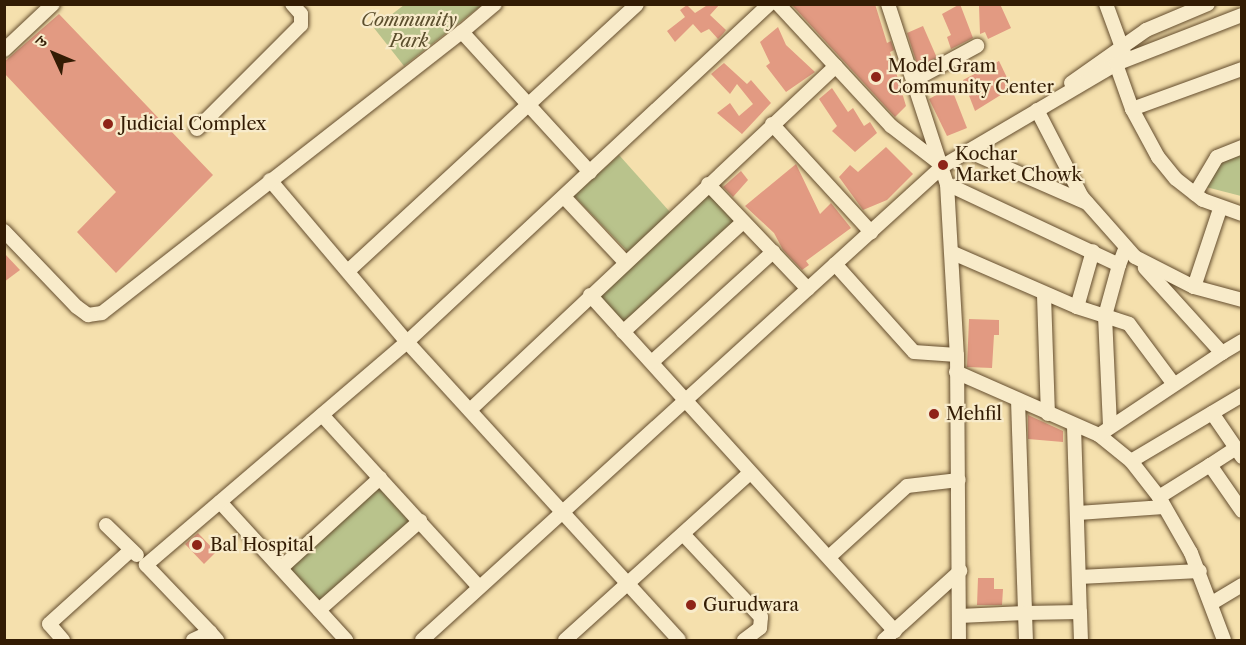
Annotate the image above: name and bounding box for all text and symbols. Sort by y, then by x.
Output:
park label: Community Park [361,10,457,52]
north arrow [24,24,84,84]
text: उ [31,32,51,51]
place label: Model Gram Community Center [888,56,1055,98]
marker: Model Gram Community Center [869,70,883,84]
place label: Judicial Complex [120,113,266,135]
marker: Judicial Complex [101,117,115,131]
place label: Kochar Market Chowk [955,144,1082,186]
marker: Kochar Market Chowk [936,158,950,172]
place label: Mehfil [946,403,1002,425]
marker: Mehfil [927,407,941,421]
place label: Bal Hospital [210,534,314,556]
marker: Bal Hospital [188,536,206,554]
place label: Gurudwara [703,594,799,616]
marker: Gurudwara [684,598,698,612]

